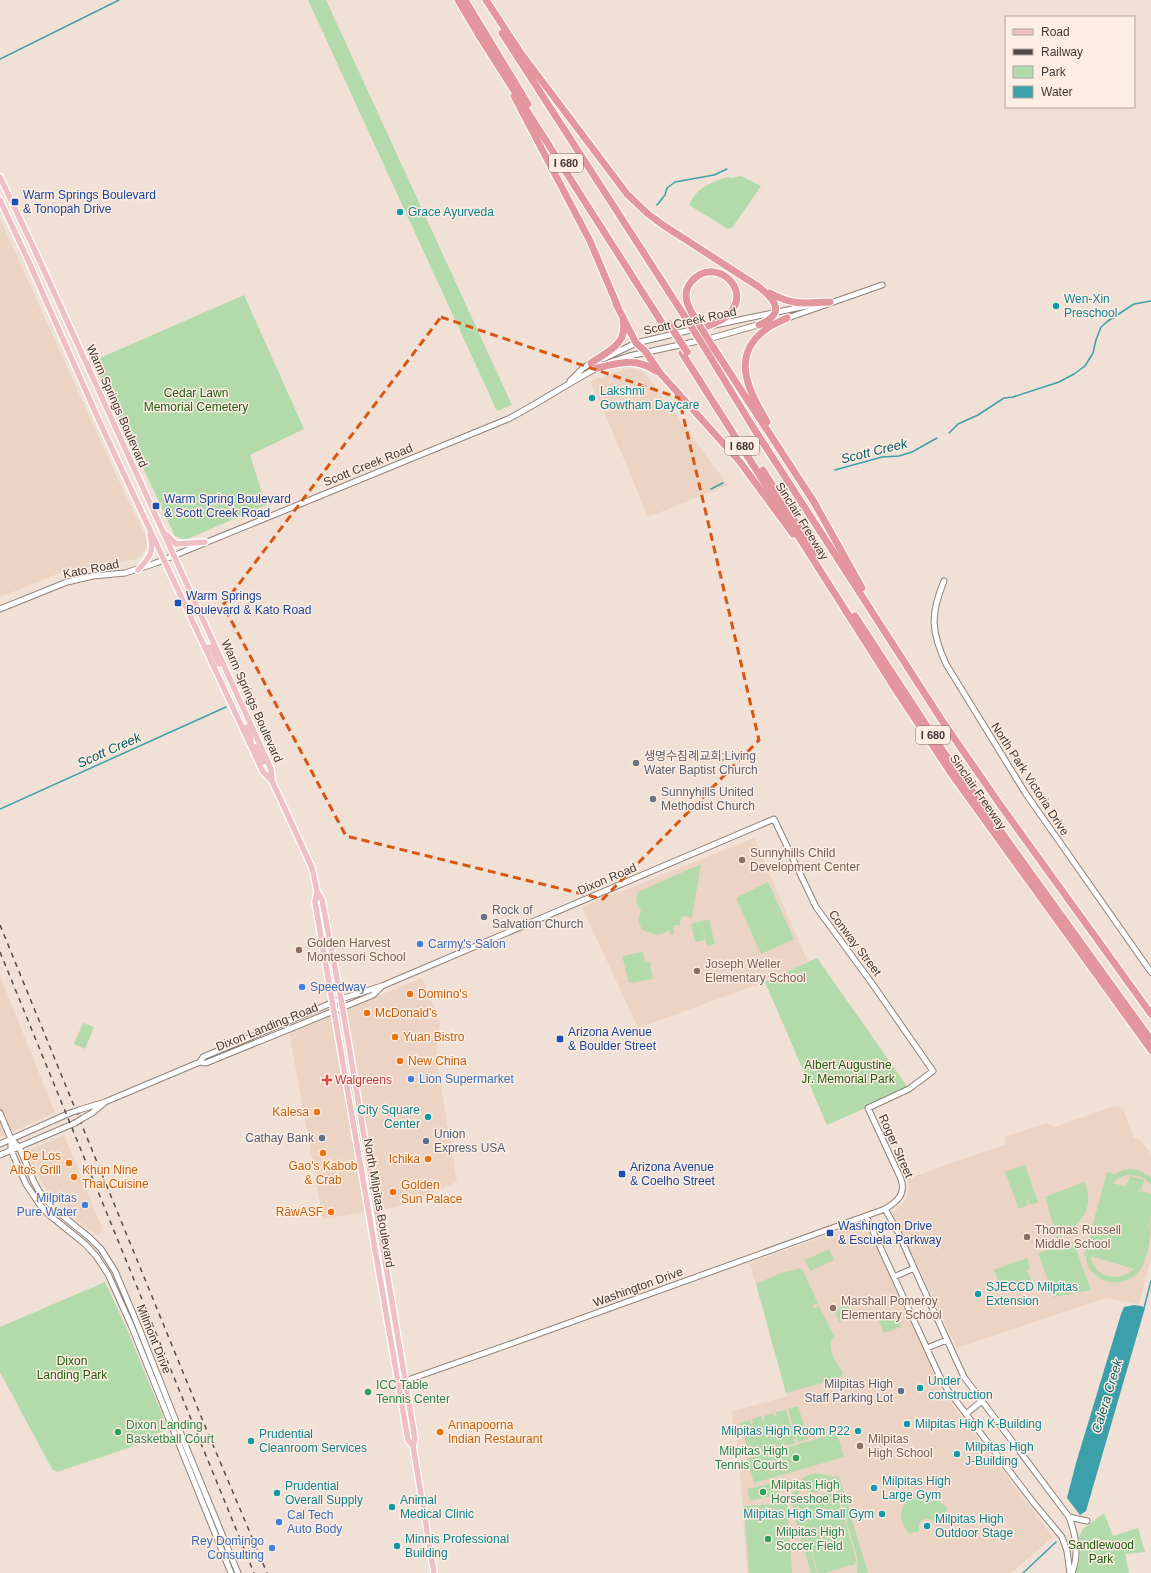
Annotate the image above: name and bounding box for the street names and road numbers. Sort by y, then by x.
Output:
road number: I 680 [549,154,583,172]
street label: Scott Creek Road [642,304,738,338]
street label: Warm Springs Boulevard [84,342,150,470]
road number: I 680 [725,437,759,455]
street label: Scott Creek Road [321,441,415,489]
street label: Sinclair Freeway [773,480,831,562]
street label: Kato Road [62,557,120,581]
street label: Warm Springs Boulevard [219,637,285,765]
street label: North Park Victoria Drive [988,720,1072,838]
road number: I 680 [916,726,950,744]
street label: Sinclair Freeway [947,752,1009,832]
street label: Dixon Road [575,860,639,898]
street label: Conway Street [826,907,885,979]
street label: Dixon Landing Road [214,1000,320,1054]
street label: Roger Street [876,1112,916,1181]
street label: North Milpitas Boulevard [361,1137,397,1269]
street label: Washington Drive [591,1264,685,1310]
street label: Milmont Drive [134,1302,174,1376]

